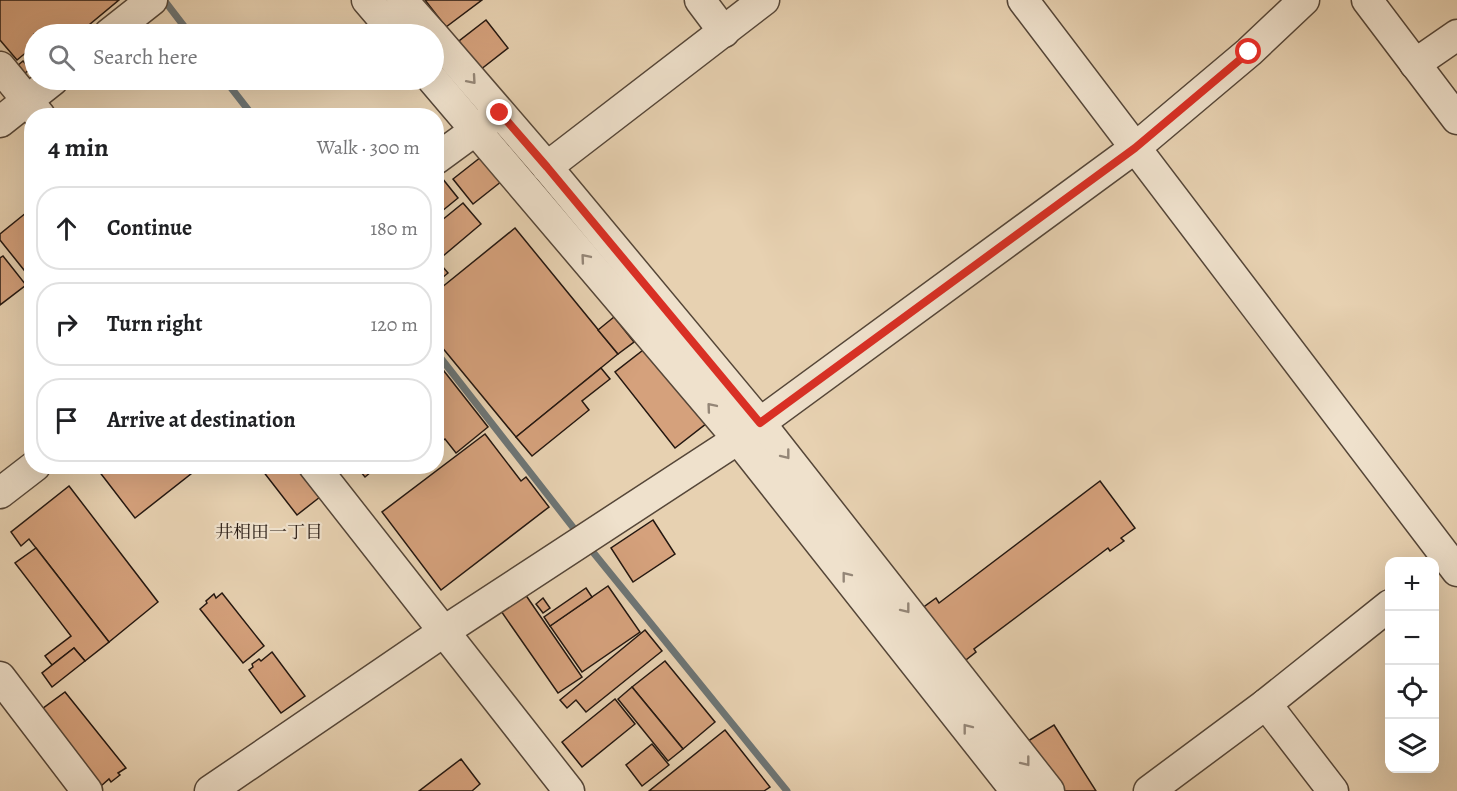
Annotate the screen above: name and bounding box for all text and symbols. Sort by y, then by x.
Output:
search box [24,24,444,90]
route start [1235,38,1261,64]
icon: search [45,41,78,74]
text: Search here [93,42,198,72]
one-way arrow [465,73,476,84]
route end [486,99,512,125]
text: 4 min [48,130,109,165]
text: Walk · 300 m [317,134,420,161]
icon: ahead [50,212,83,245]
text: Continue [107,213,192,243]
text: 180 m [370,215,418,242]
one-way arrow [581,254,592,265]
icon: right [50,308,83,341]
text: Turn right [107,309,203,339]
text: 120 m [370,311,418,338]
one-way arrow [707,403,718,414]
icon: arrive [50,404,83,437]
text: Arrive at destination [107,405,296,435]
one-way arrow [778,449,789,460]
district label: 井相田一丁目 [215,520,323,544]
map controls [1385,557,1439,773]
button: + [1385,557,1439,611]
one-way arrow [842,571,853,582]
one-way arrow [898,602,909,613]
button: − [1385,611,1439,665]
button: locate [1385,665,1439,719]
button: layers [1385,719,1439,773]
one-way arrow [963,724,974,735]
one-way arrow [1019,755,1030,766]

